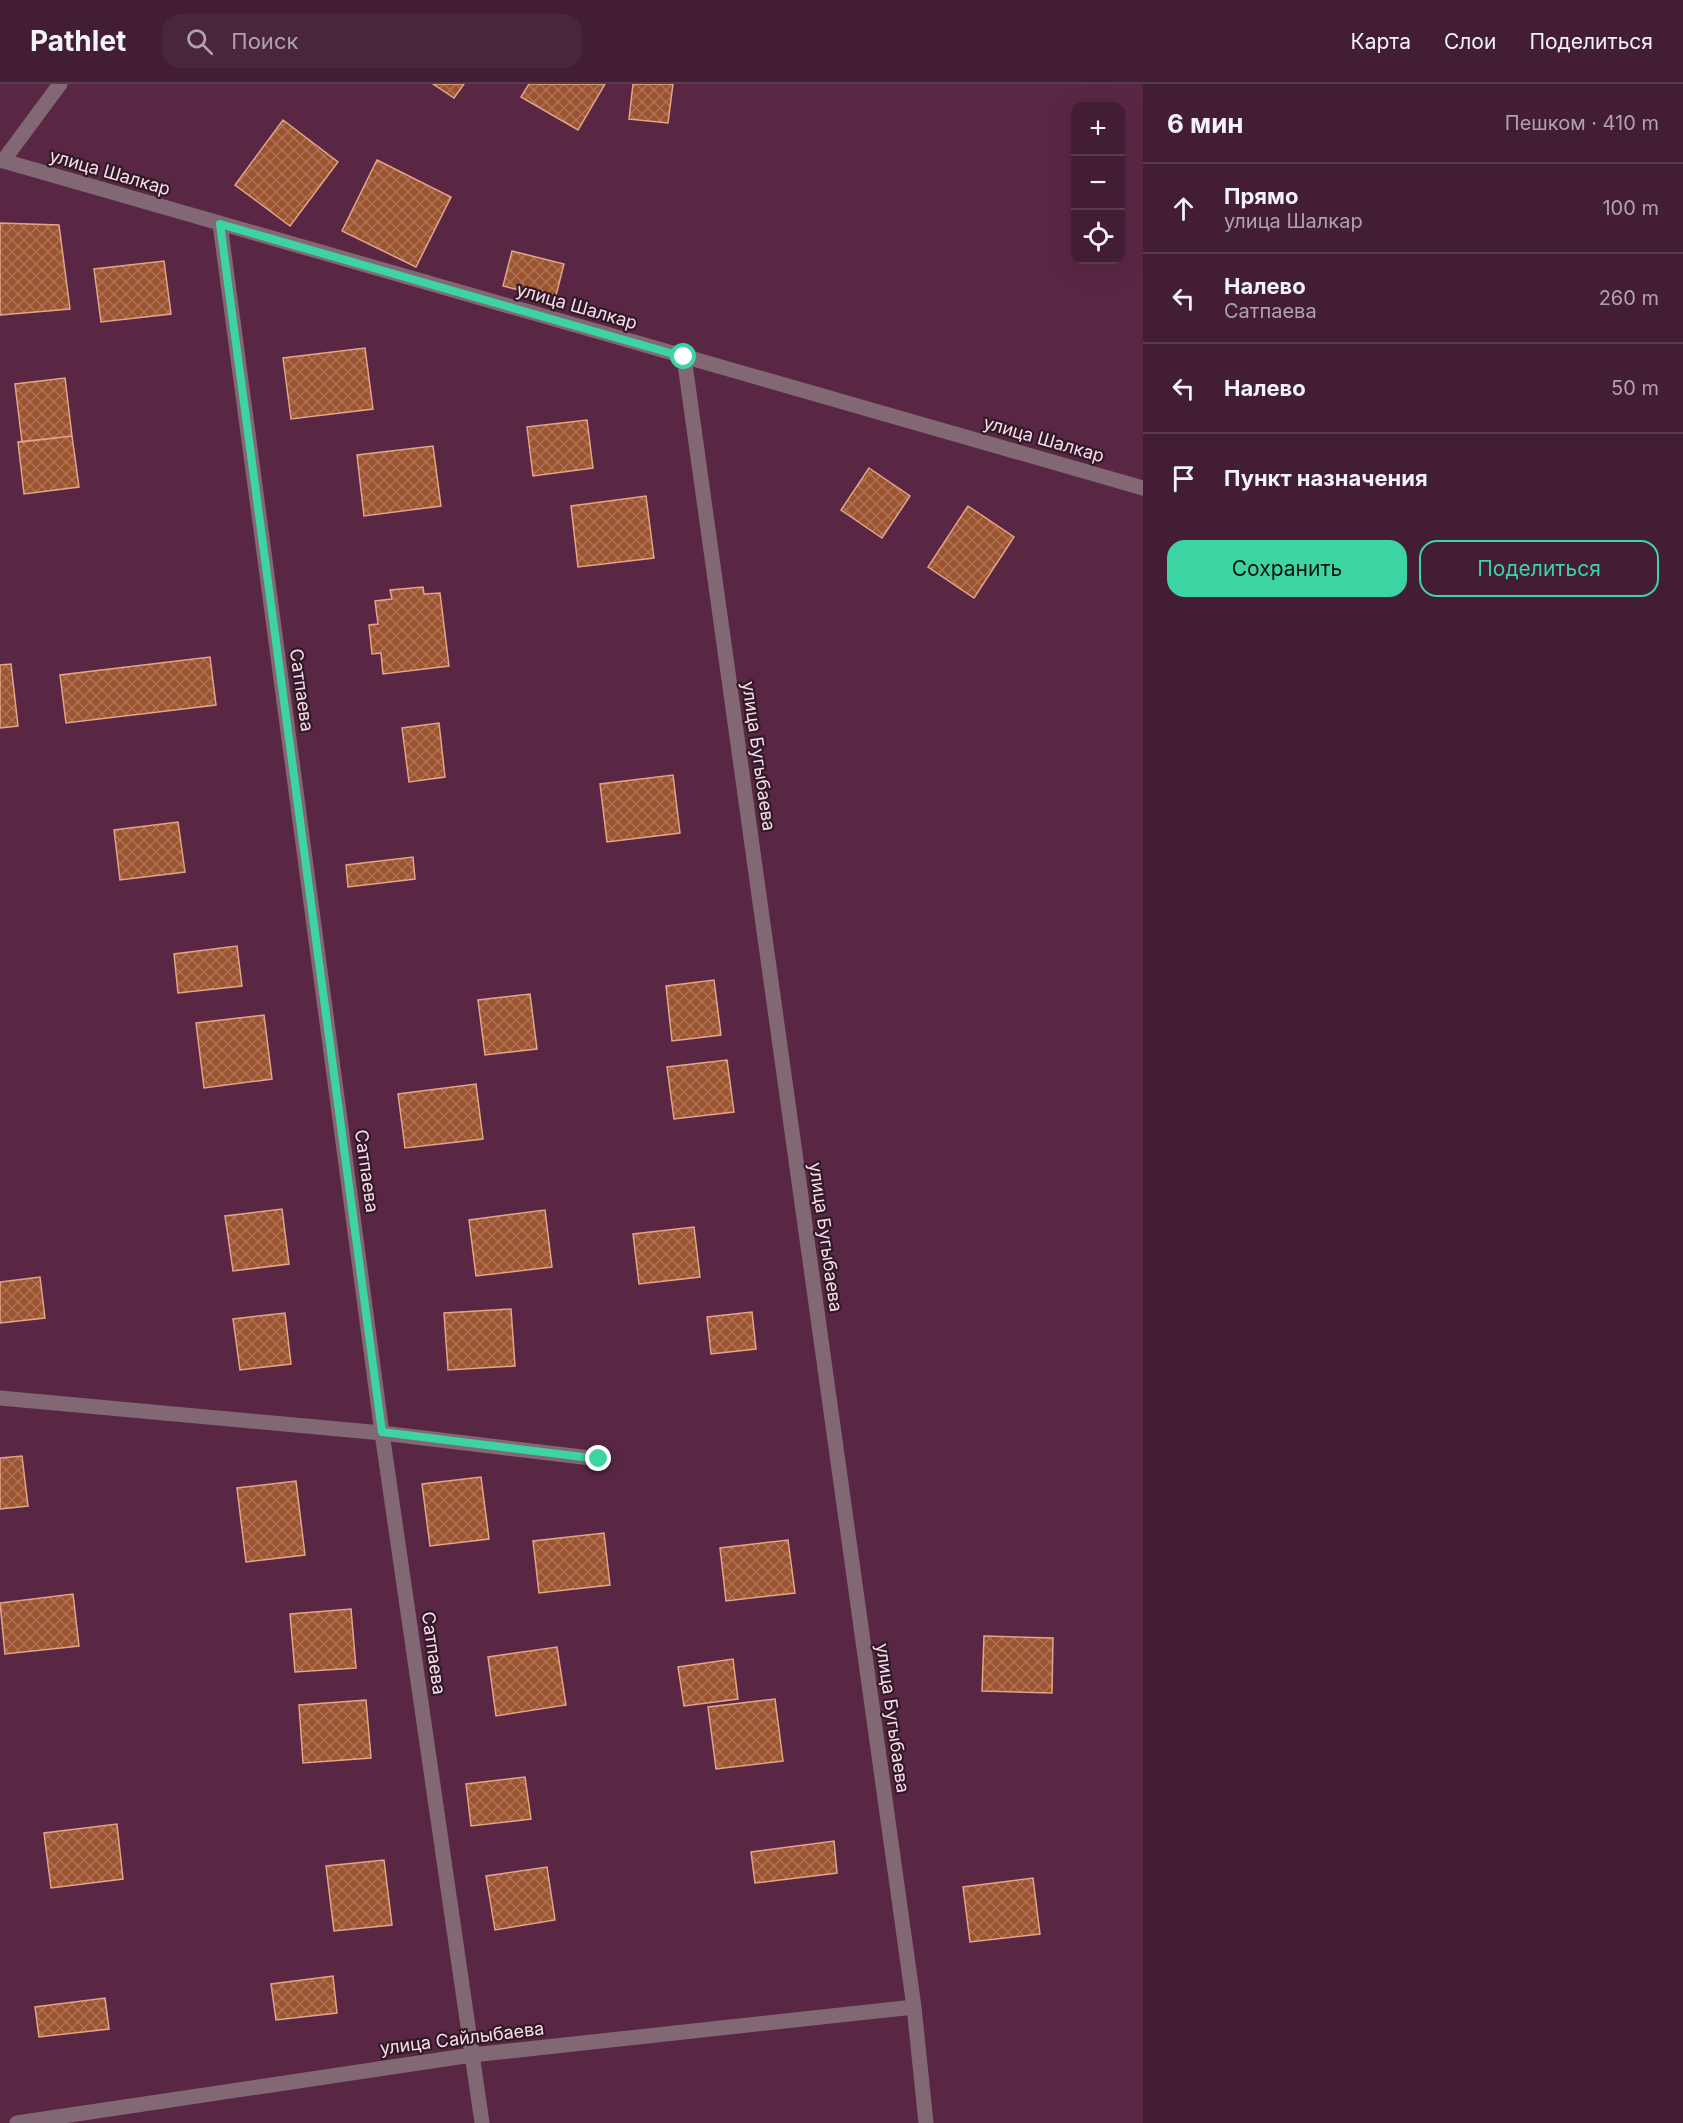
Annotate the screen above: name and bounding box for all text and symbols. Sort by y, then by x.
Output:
search box [162,14,582,68]
text: Pathlet [30,24,126,58]
icon: search [183,25,216,58]
text: Поиск [231,28,298,54]
text: Карта [1351,29,1411,54]
text: Слои [1444,29,1496,54]
text: Поделиться [1529,29,1653,54]
map controls [1071,102,1125,264]
button: + [1071,102,1125,156]
text: 6 мин [1167,108,1244,139]
text: Пешком · 410 m [1505,111,1659,135]
street label: улица Шалкар [47,145,173,199]
button: − [1071,156,1125,210]
text: Прямо [1224,183,1298,209]
icon: ahead [1167,192,1200,225]
text: 100 m [1602,196,1659,220]
text: улица Шалкар [1224,209,1363,233]
button: locate [1071,210,1125,264]
text: Налево [1224,273,1306,299]
street label: улица Шалкар [514,279,640,333]
icon: left [1167,282,1200,315]
text: 260 m [1599,286,1659,310]
text: Сатпаева [1224,299,1317,323]
route start [670,343,696,369]
icon: left [1167,372,1200,405]
text: Налево [1224,375,1306,401]
text: 50 m [1611,376,1659,400]
street label: улица Шалкар [981,412,1107,466]
icon: arrive [1167,462,1200,495]
text: Пункт назначения [1224,465,1428,491]
button: Сохранить [1167,540,1407,597]
button: Поделиться [1419,540,1659,597]
street label: Сатпаева [286,647,318,733]
street label: улица Бугыбаева [738,680,780,832]
street label: Сатпаева [351,1128,383,1214]
street label: улица Бугыбаева [805,1161,847,1313]
route end [585,1445,611,1471]
street label: Сатпаева [418,1610,450,1696]
street label: улица Бугыбаева [872,1642,914,1794]
street label: улица Сайлыбаева [379,2018,545,2058]

